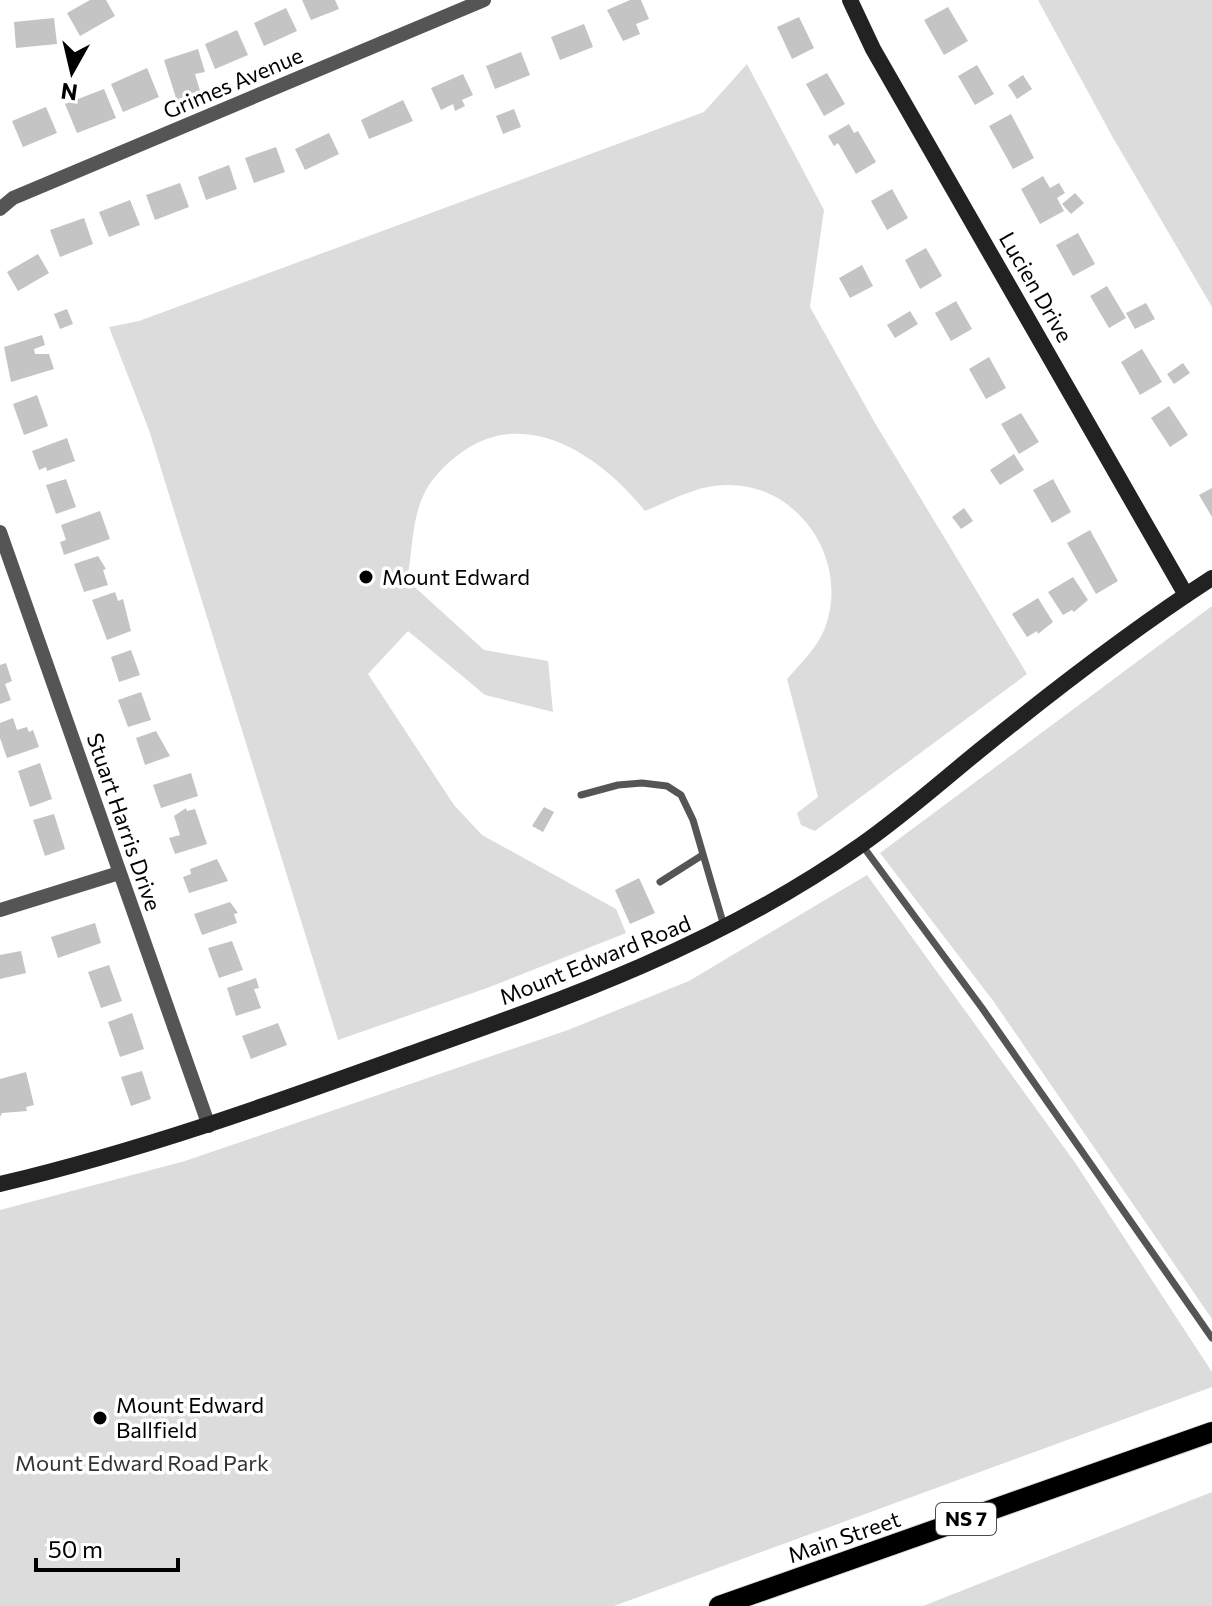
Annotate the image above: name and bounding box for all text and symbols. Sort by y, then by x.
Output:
north arrow [32,32,112,112]
street label: Grimes Avenue [159,41,307,124]
text: N [59,78,79,107]
street label: Lucien Drive [994,227,1079,347]
place label: Mount Edward [382,563,530,590]
marker: Mount Edward [357,568,375,586]
street label: Stuart Harris Drive [81,729,168,914]
street label: Mount Edward Road [495,909,694,1010]
place label: Mount Edward Ballfield [116,1391,264,1443]
marker: Mount Edward Ballfield [91,1409,109,1427]
park label: Mount Edward Road Park [15,1449,269,1476]
road number: NS 7 [936,1503,996,1535]
street label: Main Street [784,1505,904,1568]
scale bar [36,1522,178,1572]
text: 50 m [48,1534,103,1563]

